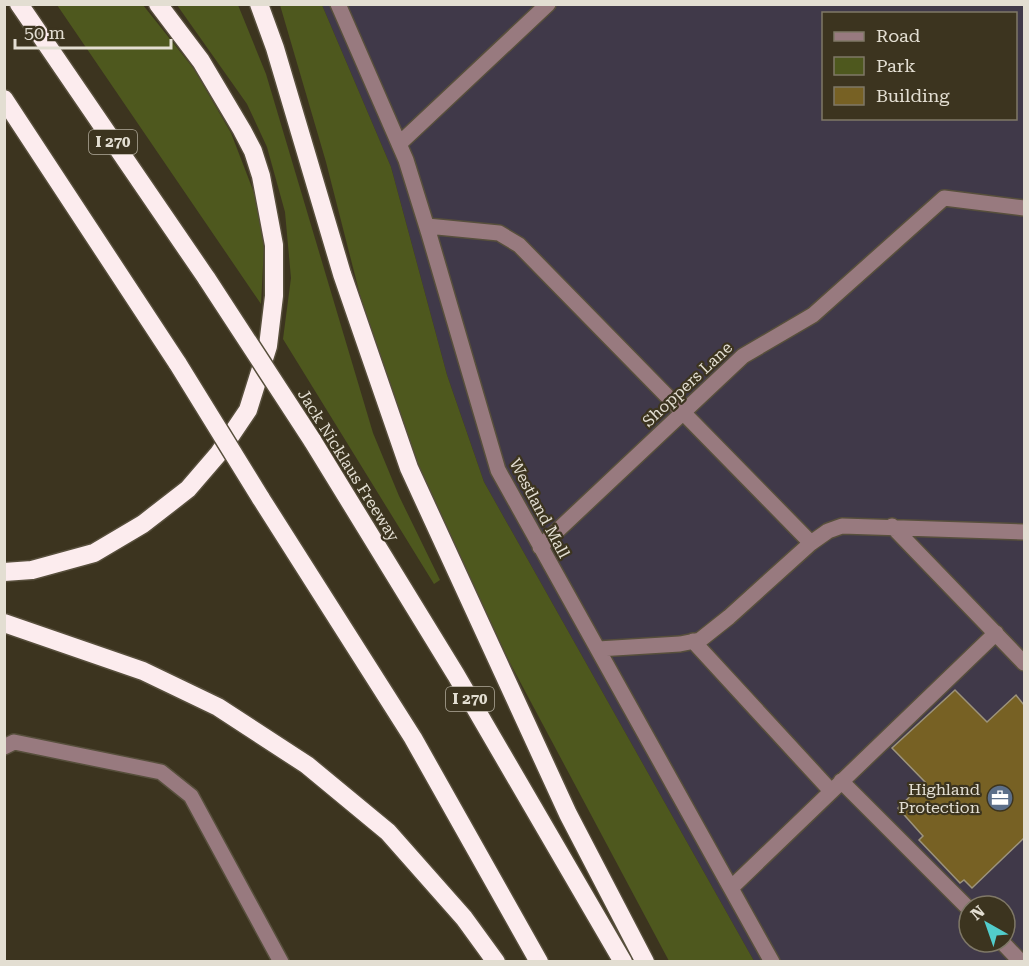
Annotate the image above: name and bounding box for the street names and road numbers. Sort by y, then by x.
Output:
road number: I 270 [89,130,137,154]
street label: Shoppers Lane [638,338,736,431]
street label: Jack Nicklaus Freeway [294,386,404,545]
street label: Westland Mall [505,455,574,561]
road number: I 270 [446,687,494,711]

